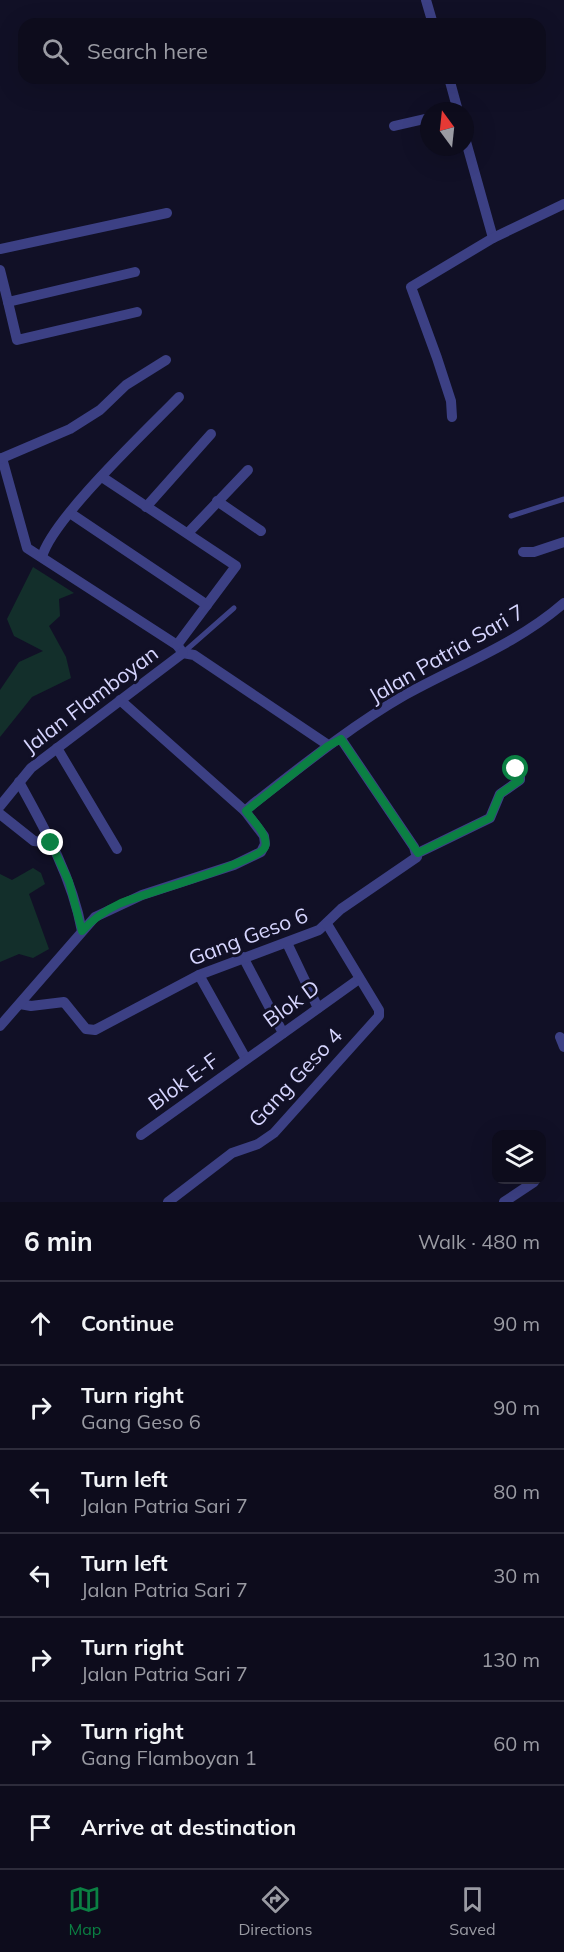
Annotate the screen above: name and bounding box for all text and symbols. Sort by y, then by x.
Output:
search box [18,18,546,84]
icon: search [39,35,72,68]
text: Search here [87,37,208,65]
north arrow [420,102,474,156]
street label: Jalan Patria Sari 7 [364,598,528,708]
street label: Jalan Flamboyan [17,640,163,758]
route start [502,755,528,781]
route end [37,829,63,855]
street label: Gang Geso 6 [185,901,311,971]
street label: Blok D [258,974,324,1032]
street label: Gang Geso 4 [243,1022,348,1132]
street label: Blok E-F [143,1047,223,1115]
map controls [492,1130,546,1184]
button: layers [492,1130,546,1184]
text: 6 min [24,1225,93,1258]
text: Walk · 480 m [418,1229,540,1254]
icon: ahead [24,1307,57,1340]
text: Continue [81,1309,174,1337]
text: 90 m [493,1311,540,1336]
text: Turn right [81,1381,184,1409]
icon: right [24,1391,57,1424]
text: 90 m [493,1395,540,1420]
text: Gang Geso 6 [81,1409,201,1434]
text: Turn left [81,1465,168,1493]
icon: left [24,1475,57,1508]
text: 80 m [493,1479,540,1504]
text: Jalan Patria Sari 7 [81,1493,248,1518]
text: Turn left [81,1549,168,1577]
icon: left [24,1559,57,1592]
text: 30 m [493,1563,540,1588]
text: Jalan Patria Sari 7 [81,1577,248,1602]
text: Turn right [81,1633,184,1661]
icon: right [24,1643,57,1676]
text: 130 m [481,1647,540,1672]
text: Jalan Patria Sari 7 [81,1661,248,1686]
text: Turn right [81,1717,184,1745]
icon: right [24,1727,57,1760]
text: 60 m [493,1731,540,1756]
text: Gang Flamboyan 1 [81,1745,257,1770]
icon: arrive [24,1811,57,1844]
text: Arrive at destination [81,1813,296,1841]
tab: Map [68,1883,101,1939]
tab: Directions [238,1883,312,1939]
tab: Saved [449,1883,496,1939]

